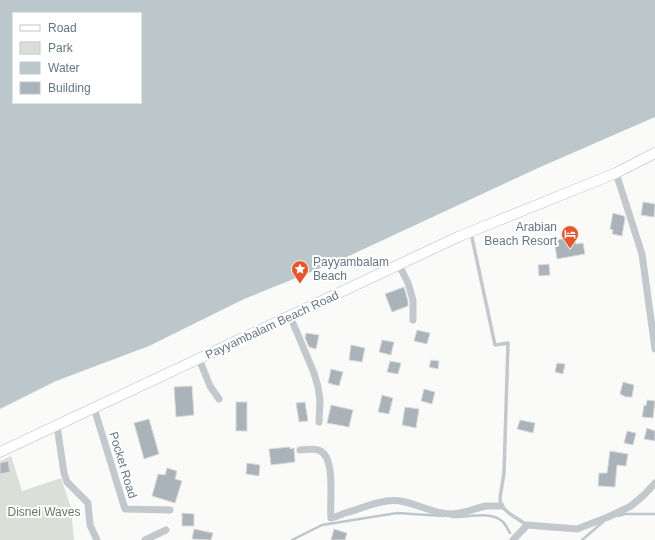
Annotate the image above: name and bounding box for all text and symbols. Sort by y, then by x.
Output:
legend [12,12,142,104]
text: Road [48,21,77,35]
text: Park [48,41,74,55]
text: Water [48,61,80,75]
text: Building [48,81,91,95]
place label: Arabian Beach Resort [484,220,558,248]
hotel icon: Arabian Beach Resort [560,224,580,249]
place label: Payyambalam Beach [313,255,389,283]
place icon: Payyambalam Beach [290,259,310,284]
street label: Payyambalam Beach Road [203,288,341,362]
street label: Pocket Road [106,430,140,500]
park label: Disnei Waves [8,505,80,519]

